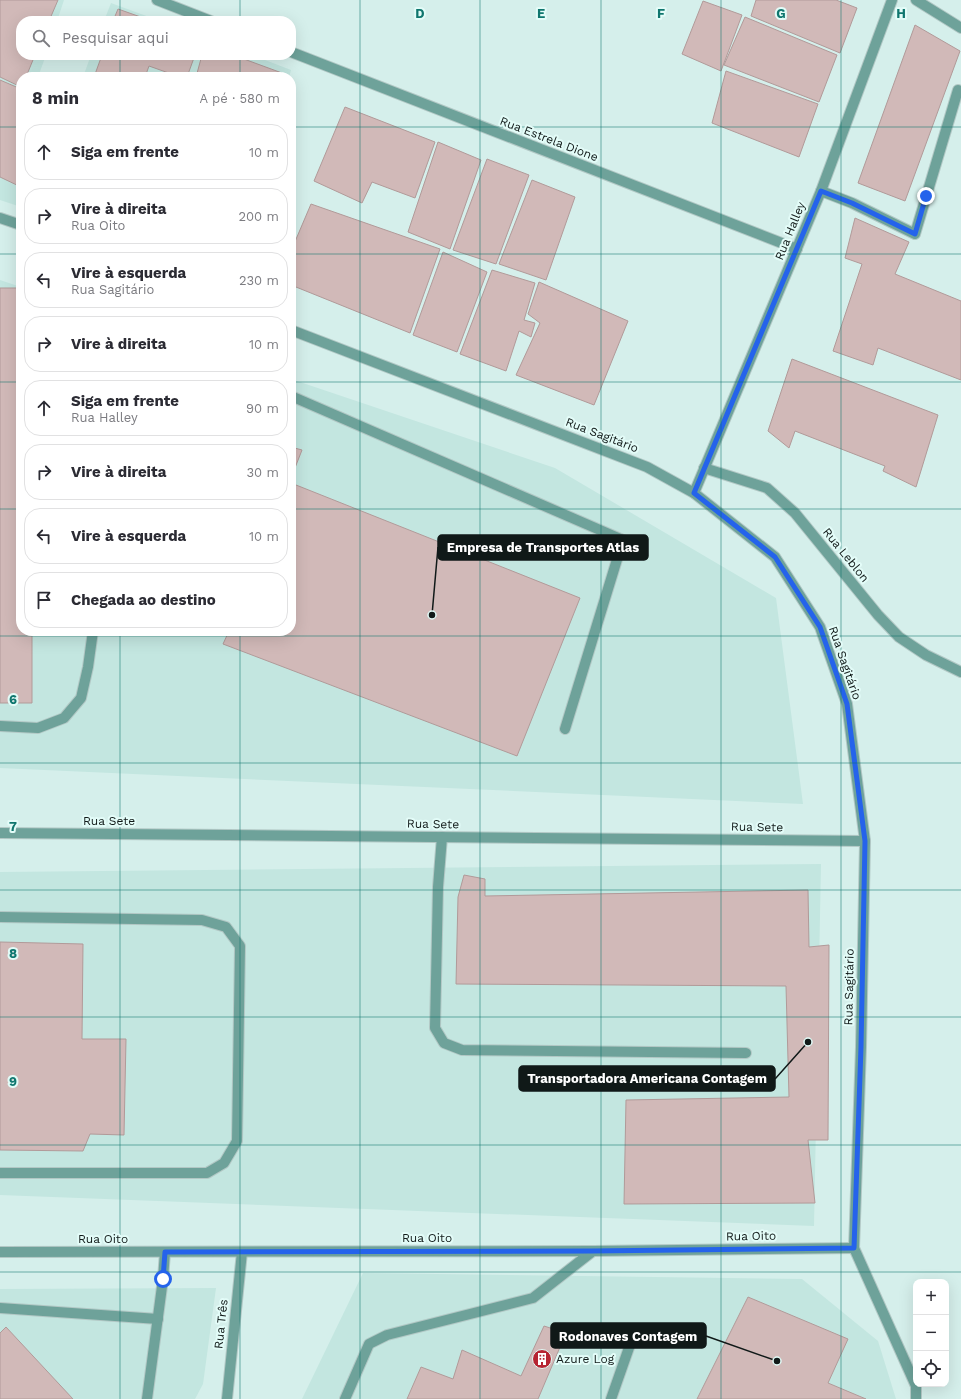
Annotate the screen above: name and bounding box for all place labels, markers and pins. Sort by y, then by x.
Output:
callout: Empresa de Transportes Atlas [438,535,648,560]
callout: Transportadora Americana Contagem [519,1066,775,1091]
callout: Rodonaves Contagem [551,1323,706,1348]
building icon: Azure Log [531,1348,553,1370]
place label: Azure Log [556,1352,615,1366]

